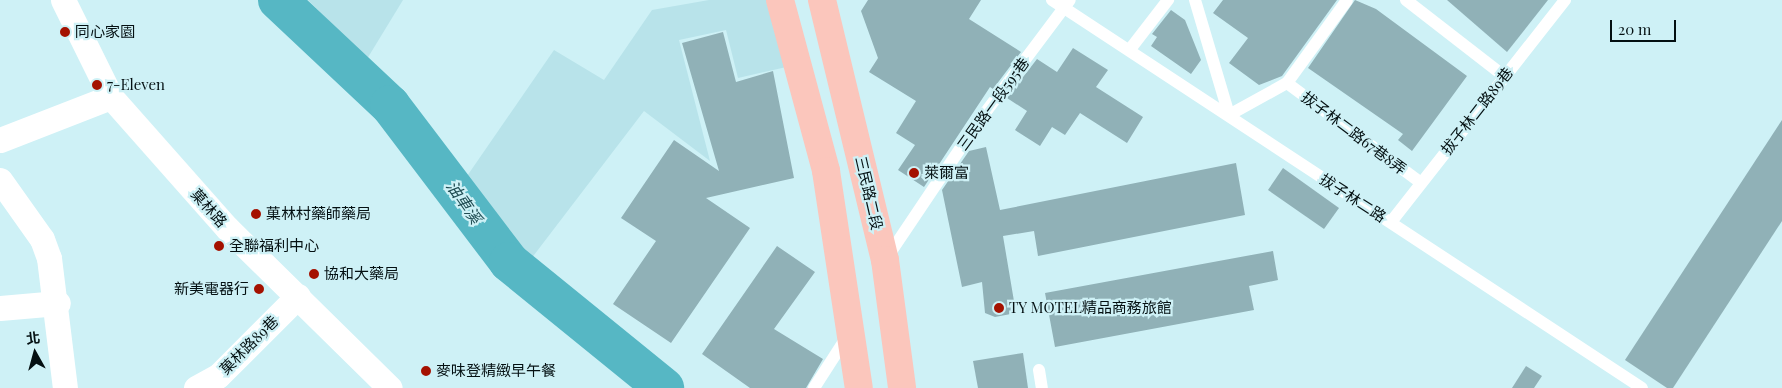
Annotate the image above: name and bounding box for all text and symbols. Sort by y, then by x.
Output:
scale bar [1612,10,1678,42]
text: 20 m [1618,19,1651,39]
place label: 同心家園 [75,23,135,41]
marker: 同心家園 [59,26,71,38]
street label: 三民路一段595巷 [953,54,1033,154]
street label: 拔子林二路89巷 [1437,64,1517,158]
place label: 7-Eleven [107,76,165,94]
marker: 7-Eleven [91,79,103,91]
street label: 拔子林二路67巷8弄 [1298,88,1410,178]
street label: 三民路二段 [852,154,886,232]
place label: 萊爾富 [924,164,969,182]
marker: 萊爾富 [908,167,920,179]
street label: 拔子林二路 [1317,170,1389,226]
water label: 油車溪 [442,177,486,227]
street label: 菓林路 [187,185,231,231]
place label: 菓林村藥師藥局 [266,205,371,223]
marker: 菓林村藥師藥局 [250,208,262,220]
place label: 全聯福利中心 [229,237,319,255]
marker: 全聯福利中心 [213,240,225,252]
place label: 協和大藥局 [324,265,399,283]
marker: 協和大藥局 [308,268,320,280]
place label: 新美電器行 [174,280,249,298]
marker: 新美電器行 [253,283,265,295]
place label: TY MOTEL精品商務旅館 [1009,299,1172,317]
marker: TY MOTEL精品商務旅館 [993,302,1005,314]
street label: 菓林路89巷 [216,312,282,378]
text: 北 [25,327,41,348]
north arrow [10,328,60,378]
place label: 麥味登精緻早午餐 [436,362,556,380]
marker: 麥味登精緻早午餐 [420,365,432,377]

